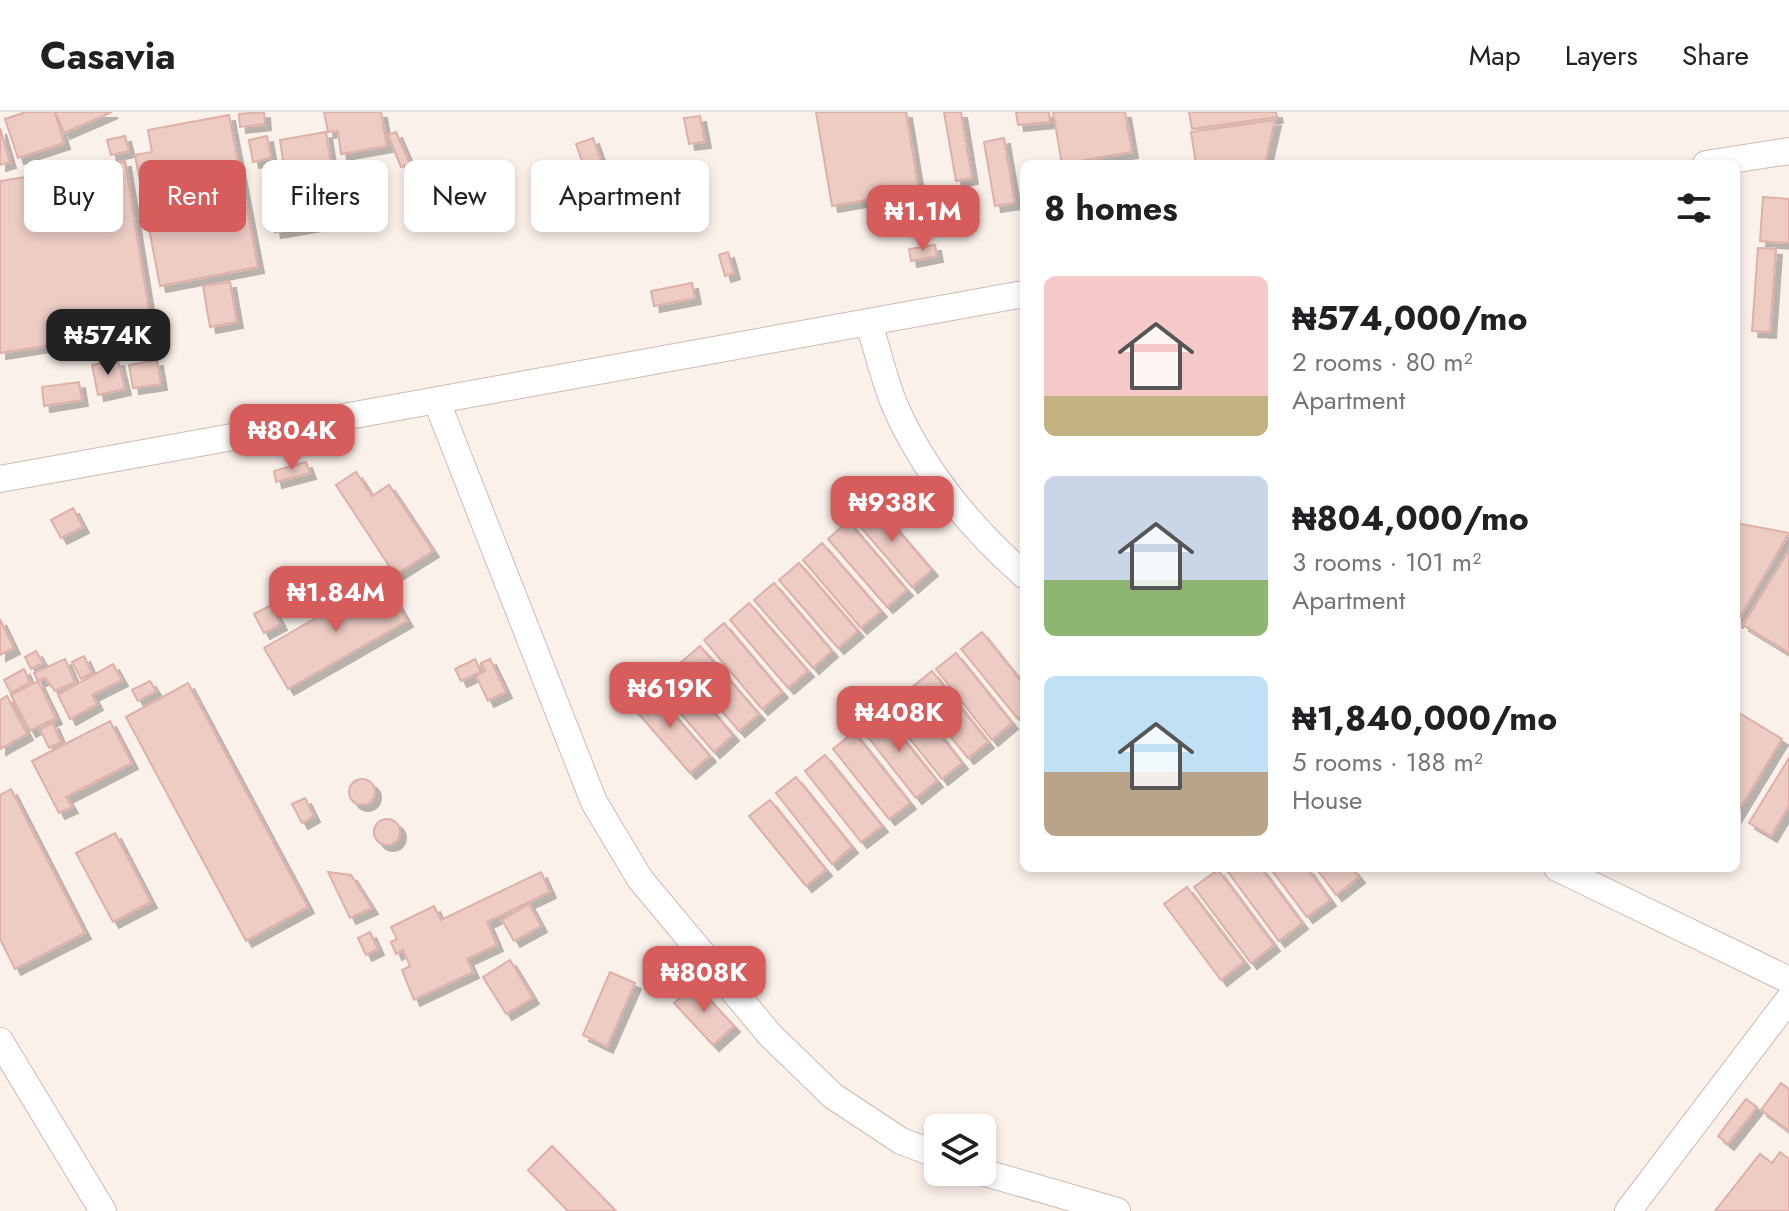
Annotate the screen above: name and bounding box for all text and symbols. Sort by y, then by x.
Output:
text: Casavia [40,28,176,83]
text: Map [1469,35,1521,76]
text: Layers [1565,35,1638,76]
text: Share [1682,35,1749,76]
chip: Buy [24,160,123,232]
chip: Rent [139,160,246,232]
chip: Filters [262,160,388,232]
chip: New [404,160,515,232]
chip: Apartment [531,160,709,232]
text: 8 homes [1044,184,1178,233]
pin: ₦1.1M [867,185,979,253]
icon: filters [1672,186,1716,230]
text: ₦1.1M [885,192,961,230]
text: ₦574,000/mo [1292,294,1528,343]
icon: home [1108,308,1204,404]
pin: ₦574K [52,309,164,377]
text: ₦574K [64,316,152,354]
text: 2 rooms · 80 m² [1292,343,1473,381]
text: Apartment [1292,381,1405,419]
pin: ₦804K [236,404,348,472]
text: ₦804K [248,411,336,449]
pin: ₦938K [836,476,948,544]
text: ₦938K [849,483,935,521]
text: ₦804,000/mo [1292,494,1529,543]
icon: home [1108,508,1204,604]
text: 3 rooms · 101 m² [1292,543,1481,581]
pin: ₦1.84M [271,566,401,634]
text: ₦1.84M [287,573,385,611]
text: Apartment [1292,581,1405,619]
pin: ₦619K [614,662,726,730]
text: ₦619K [628,669,712,707]
pin: ₦408K [843,686,955,754]
text: ₦408K [855,693,943,731]
text: ₦1,840,000/mo [1292,694,1557,743]
icon: home [1108,708,1204,804]
text: 5 rooms · 188 m² [1292,743,1483,781]
text: House [1292,781,1362,819]
pin: ₦808K [648,946,760,1014]
text: ₦808K [661,953,747,991]
map controls [924,1114,996,1186]
button: layers [924,1114,996,1186]

